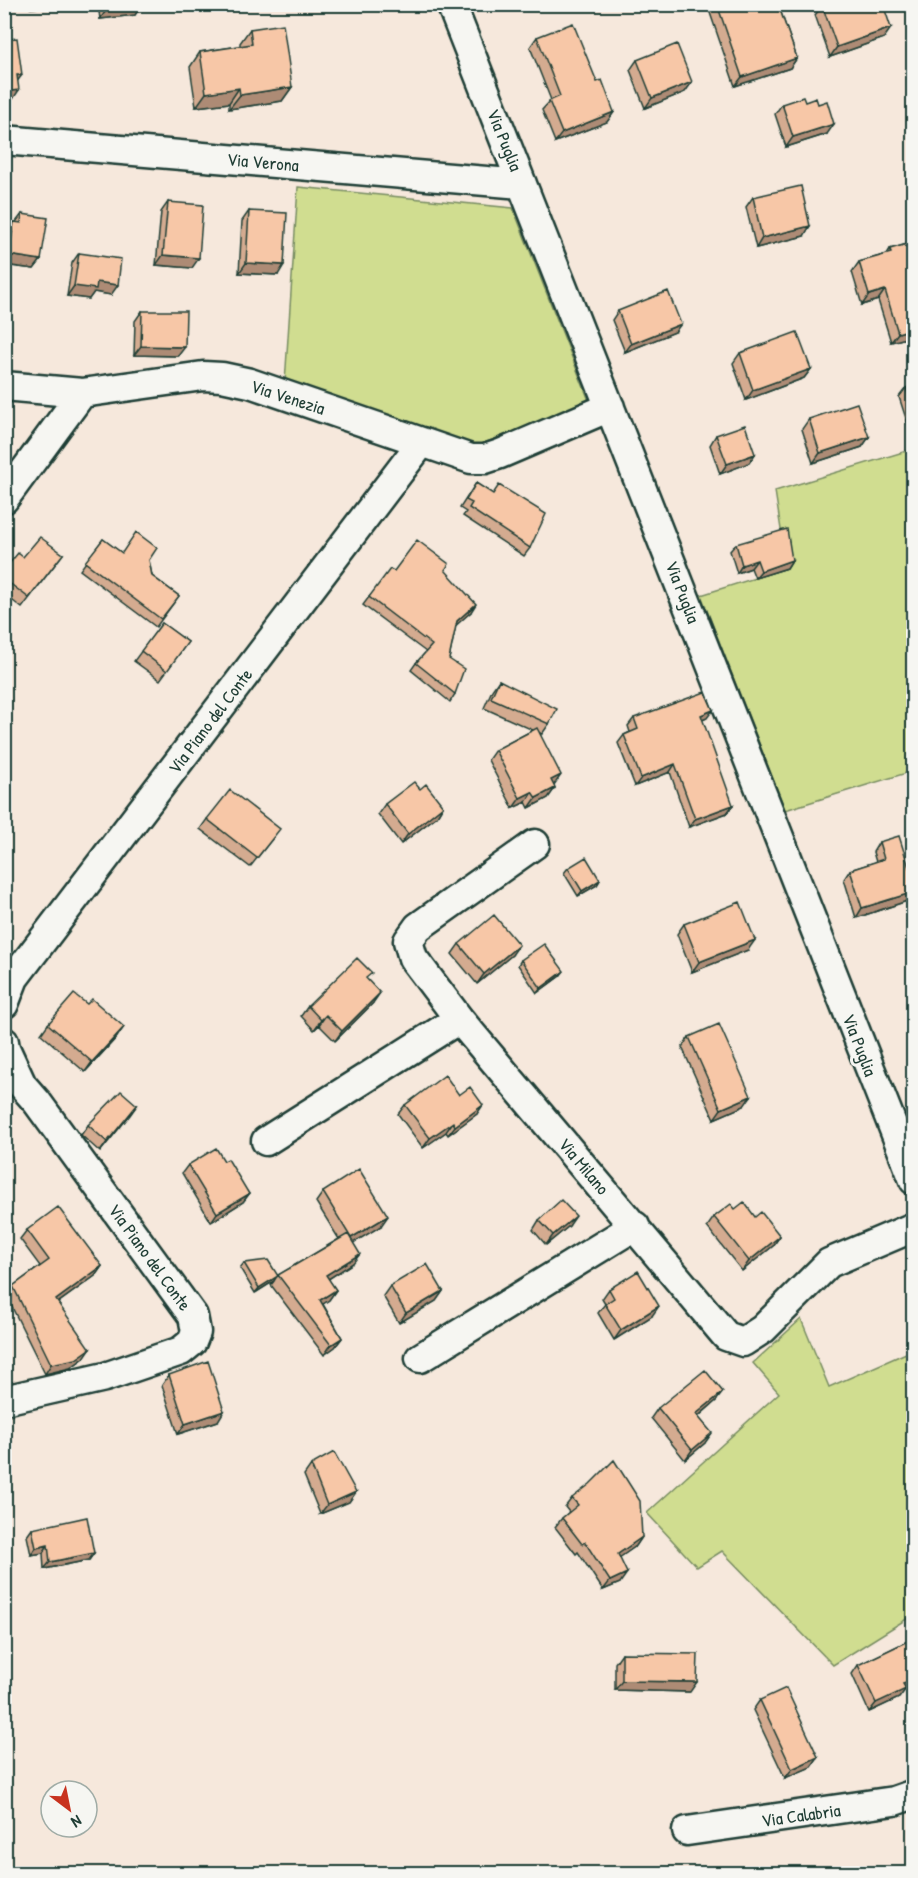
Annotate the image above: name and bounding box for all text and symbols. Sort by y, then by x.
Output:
street label: Via Puglia [481,105,529,175]
street label: Via Verona [226,146,300,178]
street label: Via Venezia [248,373,328,421]
street label: Via Puglia [660,557,706,627]
street label: Via Piano del Conte [162,663,258,779]
street label: Via Puglia [837,1010,883,1080]
street label: Via Milano [553,1132,615,1200]
street label: Via Piano del Conte [103,1199,197,1315]
north arrow [39,1779,99,1839]
street label: Via Calabria [760,1797,842,1833]
text: N [67,1810,86,1834]

